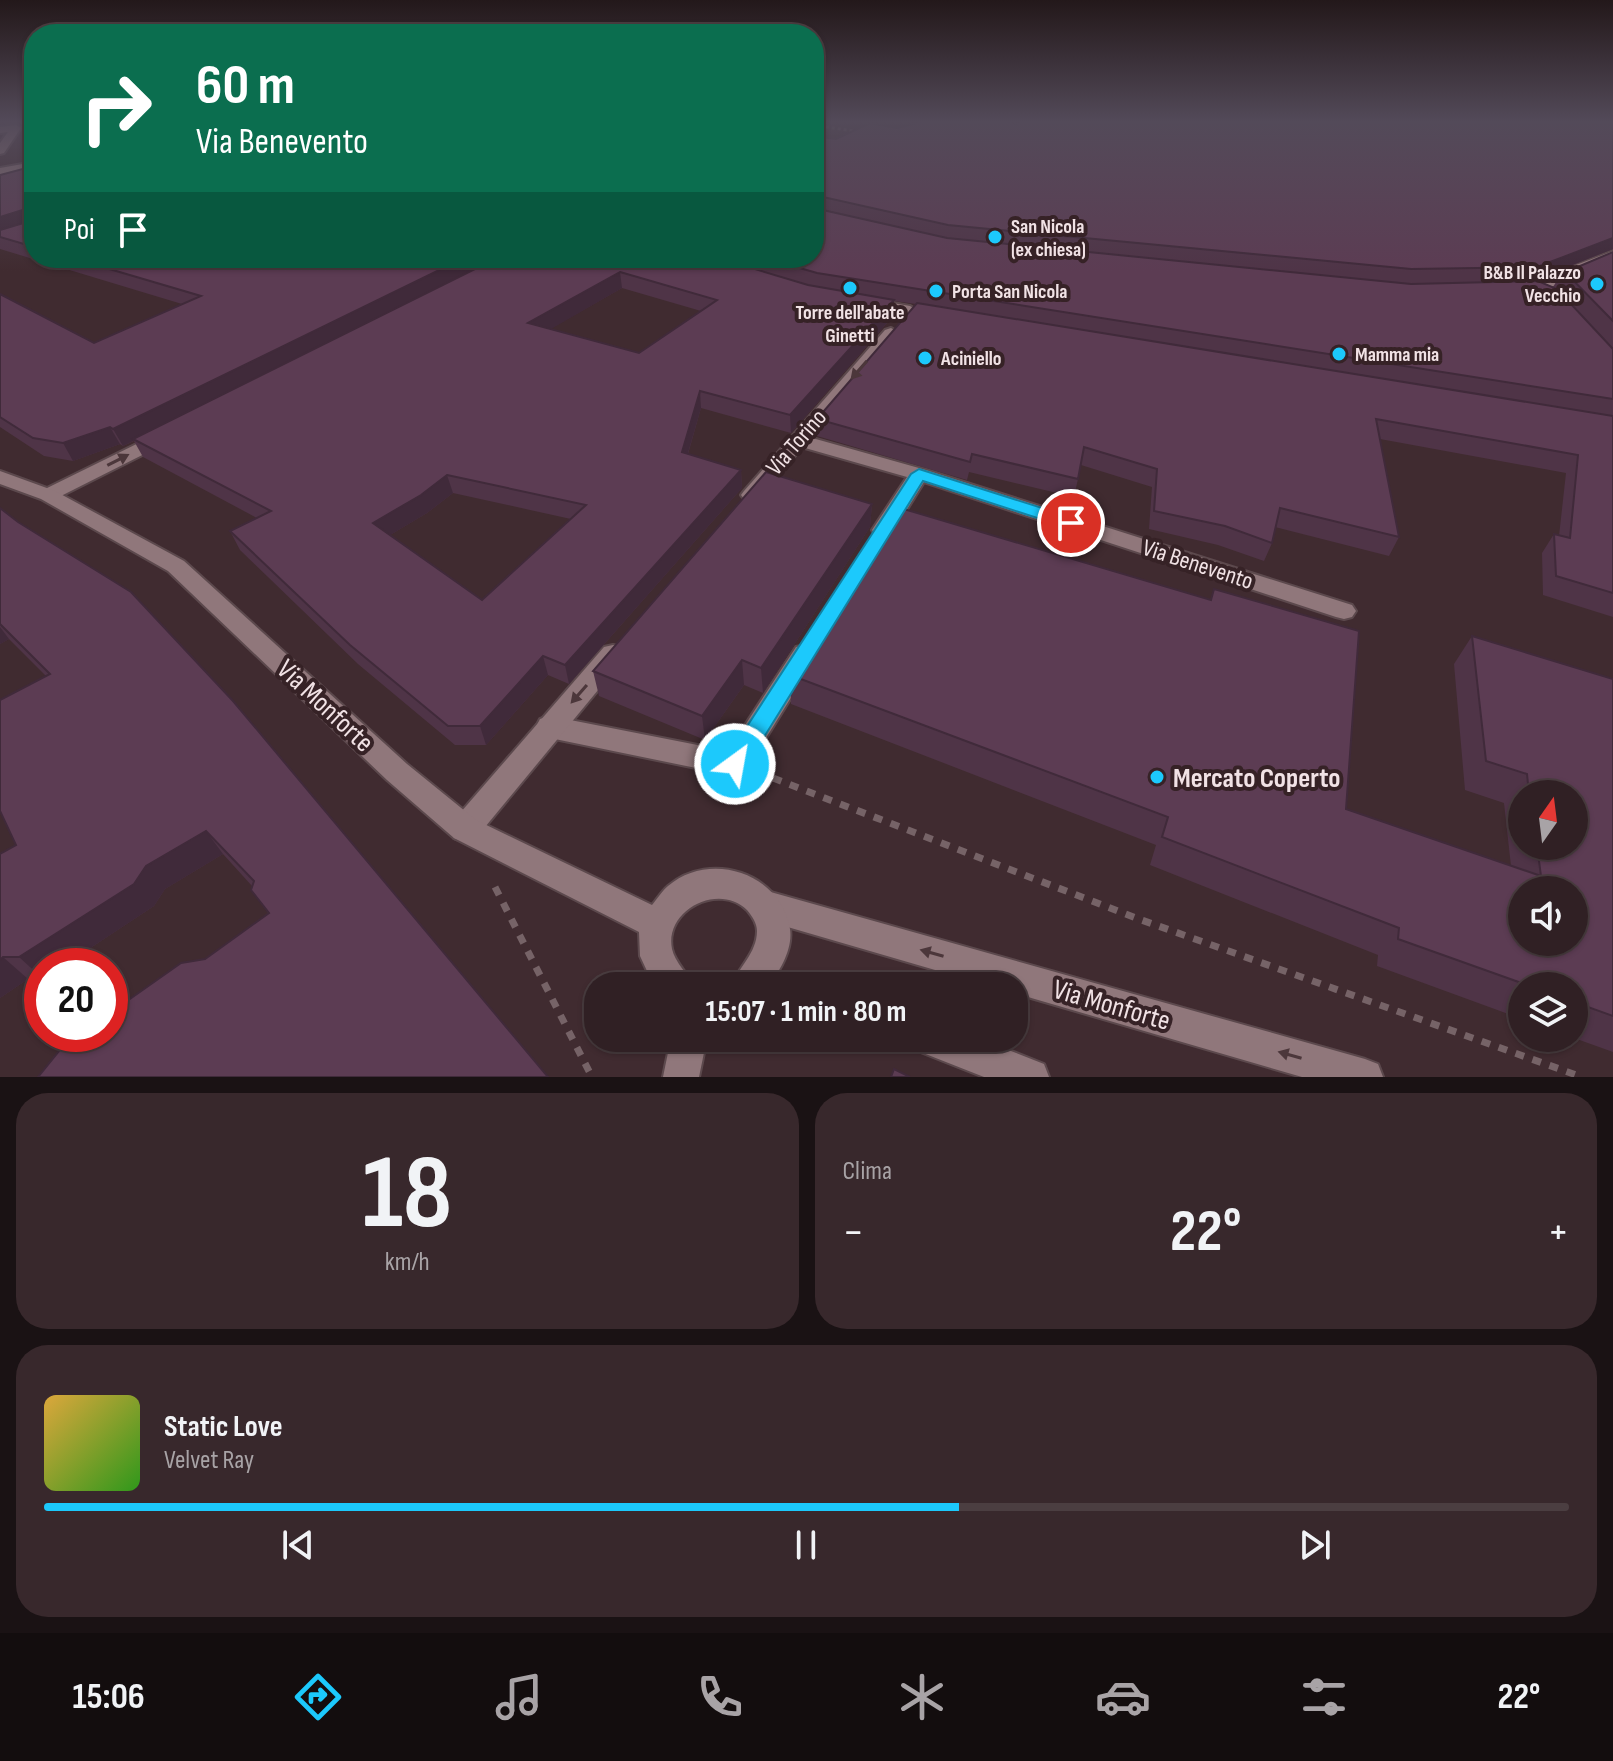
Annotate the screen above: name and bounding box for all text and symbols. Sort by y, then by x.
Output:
text: 60 m [196,53,295,120]
icon: right [64,56,168,160]
text: Via Benevento [196,121,368,164]
icon: arrive [111,208,155,252]
text: Poi [64,212,95,248]
place label: San Nicola (ex chiesa) [1011,215,1086,262]
marker: San Nicola (ex chiesa) [986,228,1004,246]
place label: B&B Il Palazzo Vecchio [1484,261,1581,308]
marker: B&B Il Palazzo Vecchio [1588,275,1606,293]
marker: Torre dell'abate Ginetti [841,279,859,297]
place label: Porta San Nicola [952,280,1067,304]
marker: Porta San Nicola [927,282,945,300]
place label: Torre dell'abate Ginetti [795,301,905,348]
place label: Mamma mia [1355,343,1439,367]
marker: Mamma mia [1330,345,1348,363]
place label: Aciniello [940,347,1002,371]
marker: Aciniello [916,349,934,367]
one-way arrow [851,360,868,380]
street label: Via Torino [760,403,833,481]
one-way arrow [106,453,129,466]
pin [1037,489,1105,557]
icon: arrive [1049,501,1093,545]
street label: Via Benevento [1139,533,1257,596]
street label: Via Monforte [270,653,380,759]
one-way arrow [571,683,588,703]
position arrow [693,722,777,806]
place label: Mercato Coperto [1173,762,1341,795]
marker: Mercato Coperto [1148,768,1166,786]
north arrow [1508,780,1588,860]
map controls [1508,780,1588,1052]
button: sound [1508,876,1588,956]
one-way arrow [920,946,944,959]
speed limit sign: 20 [24,948,128,1052]
button: layers [1508,972,1588,1052]
street label: Via Monforte [1049,973,1174,1038]
text: 15:07 · 1 min · 80 m [706,994,906,1030]
one-way arrow [1277,1049,1302,1061]
text: 18 [362,1132,452,1257]
text: Clima [843,1156,892,1187]
text: 22° [1170,1196,1242,1268]
text: − [843,1206,864,1259]
text: + [1547,1206,1569,1259]
text: km/h [385,1247,430,1278]
text: Static Love [164,1409,283,1445]
text: Velvet Ray [164,1445,254,1476]
icon: previous [276,1523,320,1567]
icon: pause [784,1523,828,1567]
icon: next [1293,1523,1337,1567]
icon: directions [290,1669,346,1725]
icon: music [491,1669,547,1725]
icon: phone [692,1669,748,1725]
icon: climate [894,1669,950,1725]
icon: car [1095,1669,1151,1725]
icon: filters [1296,1669,1352,1725]
text: 15:06 [73,1676,145,1719]
text: 22° [1497,1676,1540,1719]

